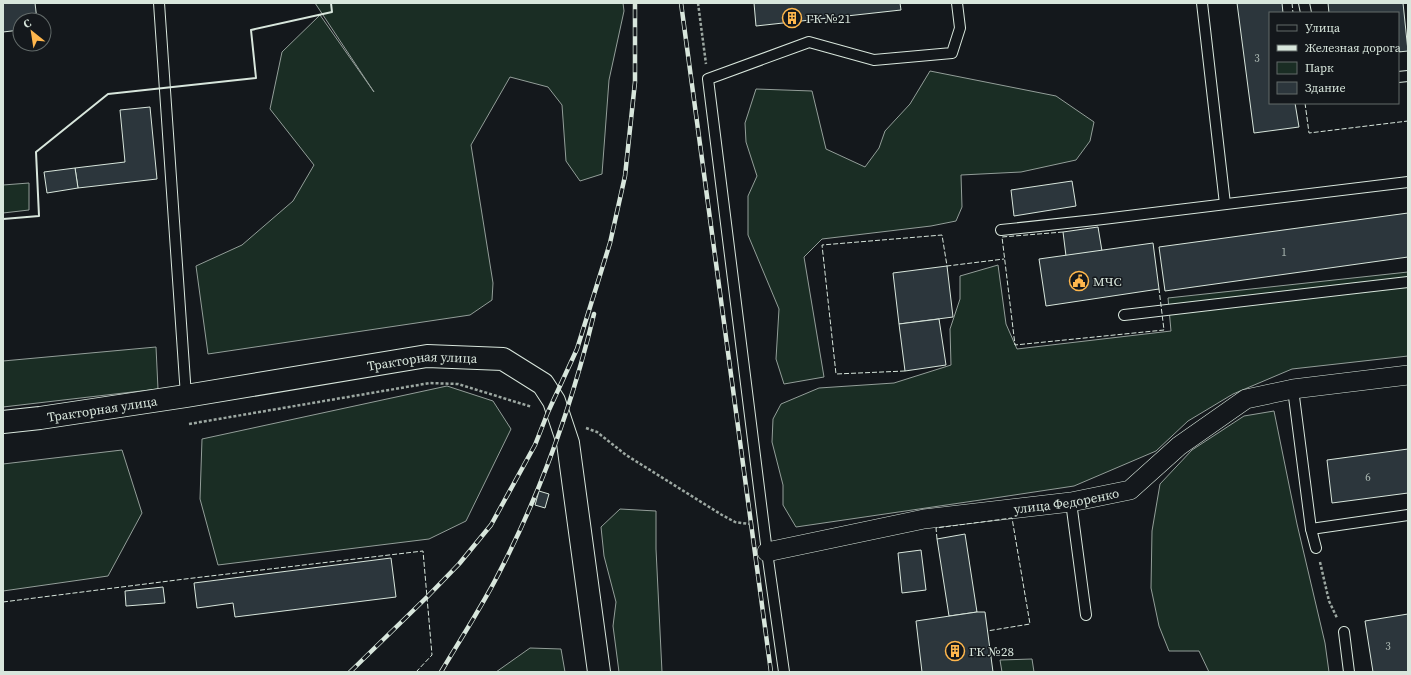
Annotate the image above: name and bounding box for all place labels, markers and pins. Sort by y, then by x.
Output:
building icon: ГК №21 [781,7,803,29]
place label: ГК №21 [806,10,851,27]
public building icon: МЧС [1068,270,1090,292]
place label: МЧС [1093,273,1122,290]
building icon: ГК №28 [944,640,966,662]
place label: ГК №28 [969,643,1014,660]

